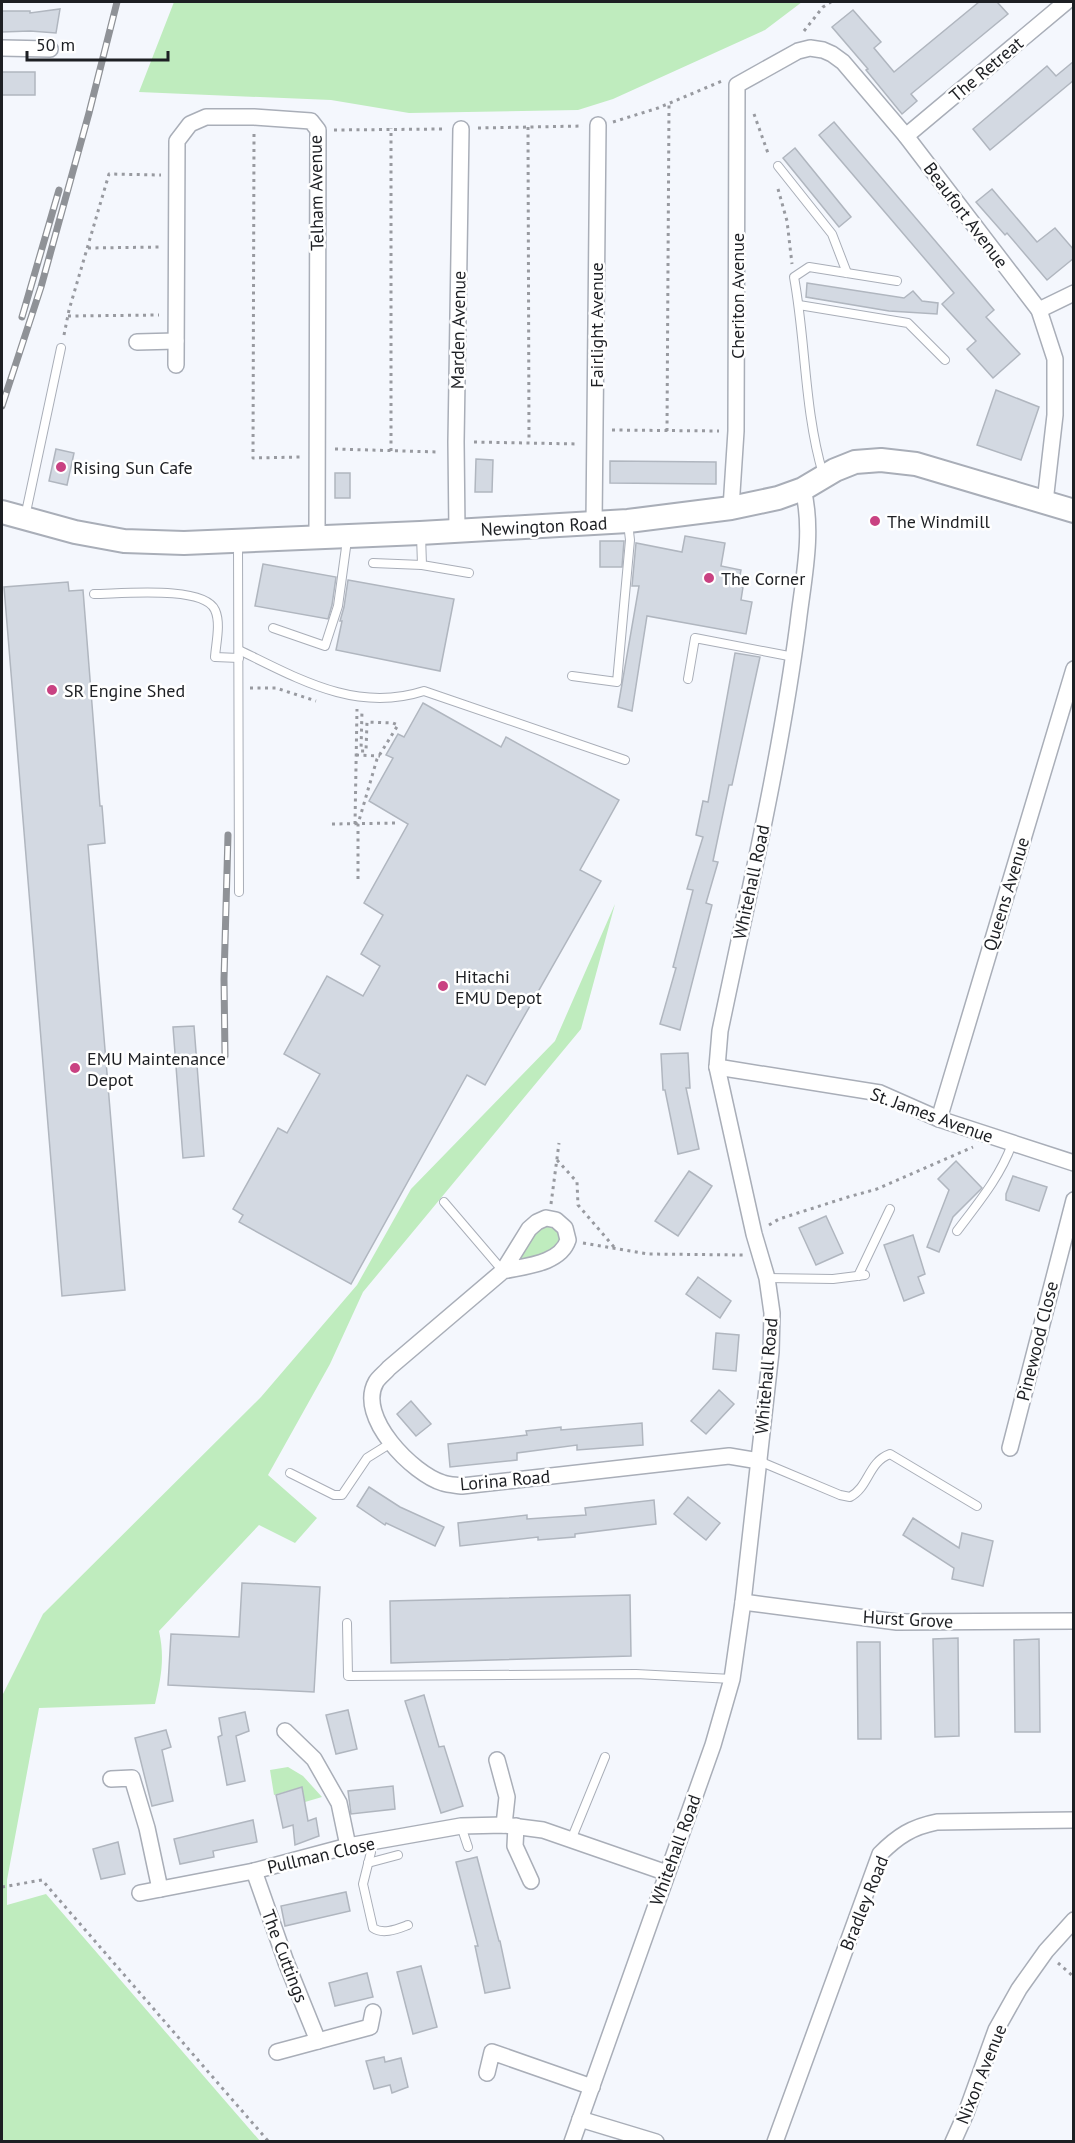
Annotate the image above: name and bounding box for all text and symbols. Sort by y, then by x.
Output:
scale bar [27,24,168,62]
street label: The Retreat [944,32,1028,106]
text: 50 m [36,33,75,56]
street label: Telham Avenue [303,135,329,251]
street label: Beaufort Avenue [919,157,1013,273]
street label: Cheriton Avenue [726,233,749,359]
street label: Fairlight Avenue [585,262,608,388]
street label: Marden Avenue [445,271,471,389]
place label: Rising Sun Cafe [73,456,193,479]
marker: Rising Sun Cafe [54,460,68,474]
place label: The Windmill [887,510,990,533]
street label: Newington Road [480,511,608,541]
marker: The Windmill [868,514,882,528]
place label: The Corner [721,567,805,590]
marker: The Corner [702,571,716,585]
place label: SR Engine Shed [64,679,185,702]
marker: SR Engine Shed [45,683,59,697]
street label: Whitehall Road [728,822,774,942]
street label: Queens Avenue [978,834,1034,954]
place label: Hitachi EMU Depot [455,965,542,1009]
marker: Hitachi EMU Depot [436,979,450,993]
place label: EMU Maintenance Depot [87,1047,226,1091]
marker: EMU Maintenance Depot [68,1061,82,1075]
street label: St. James Avenue [867,1082,997,1148]
street label: Pinewood Close [1011,1279,1063,1403]
street label: Whitehall Road [749,1317,783,1435]
street label: Lorina Road [459,1465,551,1495]
street label: Hurst Grove [862,1605,954,1633]
street label: Whitehall Road [644,1791,706,1909]
street label: Pullman Close [265,1831,377,1879]
street label: Bradley Road [835,1852,893,1954]
street label: The Cuttings [257,1906,313,2006]
street label: Nixon Avenue [951,2021,1011,2127]

